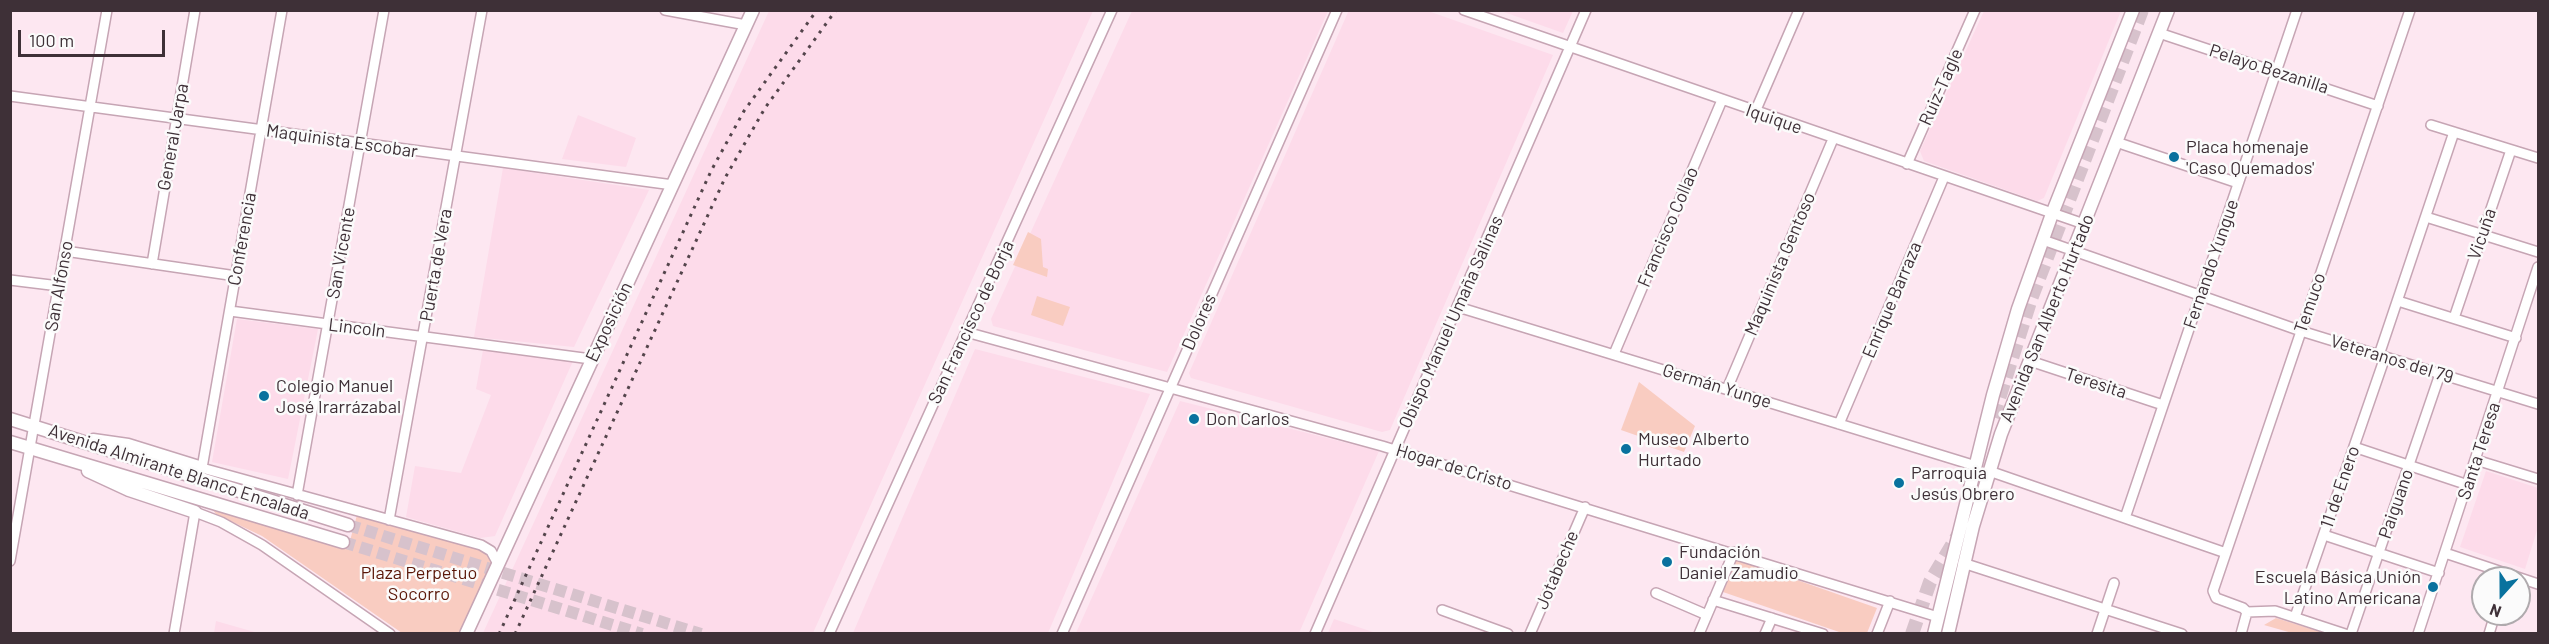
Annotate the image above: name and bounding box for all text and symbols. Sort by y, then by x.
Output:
scale bar [21,18,168,56]
text: 100 m [29,29,74,51]
street label: Pelayo Bezanilla [2206,40,2332,98]
street label: Ruiz-Tagle [1914,45,1968,129]
street label: General Jarpa [153,82,193,192]
street label: Iquique [1743,99,1805,139]
street label: Maquinista Escobar [265,120,419,162]
place label: Placa homenaje 'Caso Quemados' [2186,136,2314,178]
marker: Placa homenaje 'Caso Quemados' [2167,150,2181,164]
street label: Francisco Collao [1633,164,1703,290]
street label: Maquinista Gentoso [1740,189,1820,339]
street label: Conferencia [223,191,261,287]
street label: Fernando Yungue [2179,197,2243,331]
street label: Vicuña [2463,205,2501,263]
street label: San Vicente [322,206,360,300]
street label: Puerta de Vera [415,207,457,323]
street label: Avenida San Alberto Hurtado [1995,211,2099,425]
street label: Obispo Manuel Umaña Salinas [1394,212,1508,432]
street label: San Francisco de Borja [924,237,1018,407]
street label: San Alfonso [40,239,78,333]
street label: Enrique Barraza [1858,239,1926,361]
street label: Temuco [2290,270,2330,336]
street label: Exposición [581,279,637,365]
street label: Dolores [1177,290,1221,354]
street label: Lincoln [327,314,387,342]
street label: Veteranos del 79 [2328,330,2456,388]
street label: Germán Yunge [1660,359,1774,413]
street label: Teresita [2062,363,2130,403]
place label: Colegio Manuel José Irarrázabal [276,375,401,418]
marker: Colegio Manuel José Irarrázabal [257,389,271,403]
street label: Santa Teresa [2453,400,2505,502]
place label: Don Carlos [1206,408,1289,430]
marker: Don Carlos [1187,412,1201,426]
street label: Avenida Almirante Blanco Encalada [46,420,312,524]
place label: Museo Alberto Hurtado [1638,428,1749,470]
street label: Hogar de Cristo [1393,439,1515,495]
marker: Museo Alberto Hurtado [1619,442,1633,456]
street label: 11 de Enero [2316,443,2364,531]
place label: Parroquia Jesús Obrero [1911,462,2015,504]
street label: Paiguano [2374,466,2418,542]
marker: Parroquia Jesús Obrero [1892,476,1906,490]
street label: Jotabeche [1531,527,1583,613]
place label: Fundación Daniel Zamudio [1679,541,1799,584]
marker: Fundación Daniel Zamudio [1660,555,1674,569]
park label: Plaza Perpetuo Socorro [361,562,477,604]
place label: Escuela Básica Unión Latino Americana [2255,566,2421,608]
north arrow [2471,566,2531,626]
marker: Escuela Básica Unión Latino Americana [2426,580,2440,594]
text: N [2487,601,2503,622]

